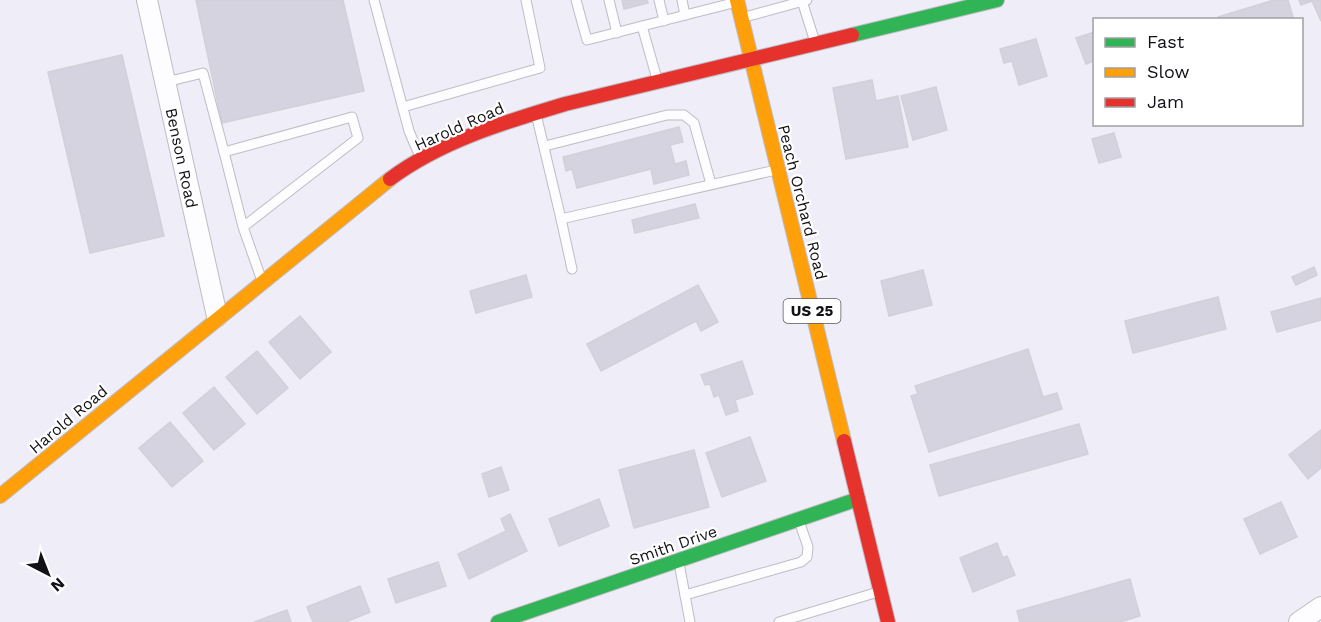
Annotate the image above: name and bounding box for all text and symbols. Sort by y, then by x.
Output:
legend [1093,18,1303,126]
text: Fast [1147,31,1185,52]
text: Slow [1147,61,1190,82]
text: Jam [1147,91,1184,112]
street label: Harold Road [411,98,507,155]
street label: Benson Road [162,106,201,210]
street label: Peach Orchard Road [774,123,831,282]
road number: US 25 [784,299,840,323]
street label: Harold Road [25,381,111,458]
street label: Smith Drive [627,522,720,569]
north arrow [18,544,78,604]
text: N [47,574,68,596]

